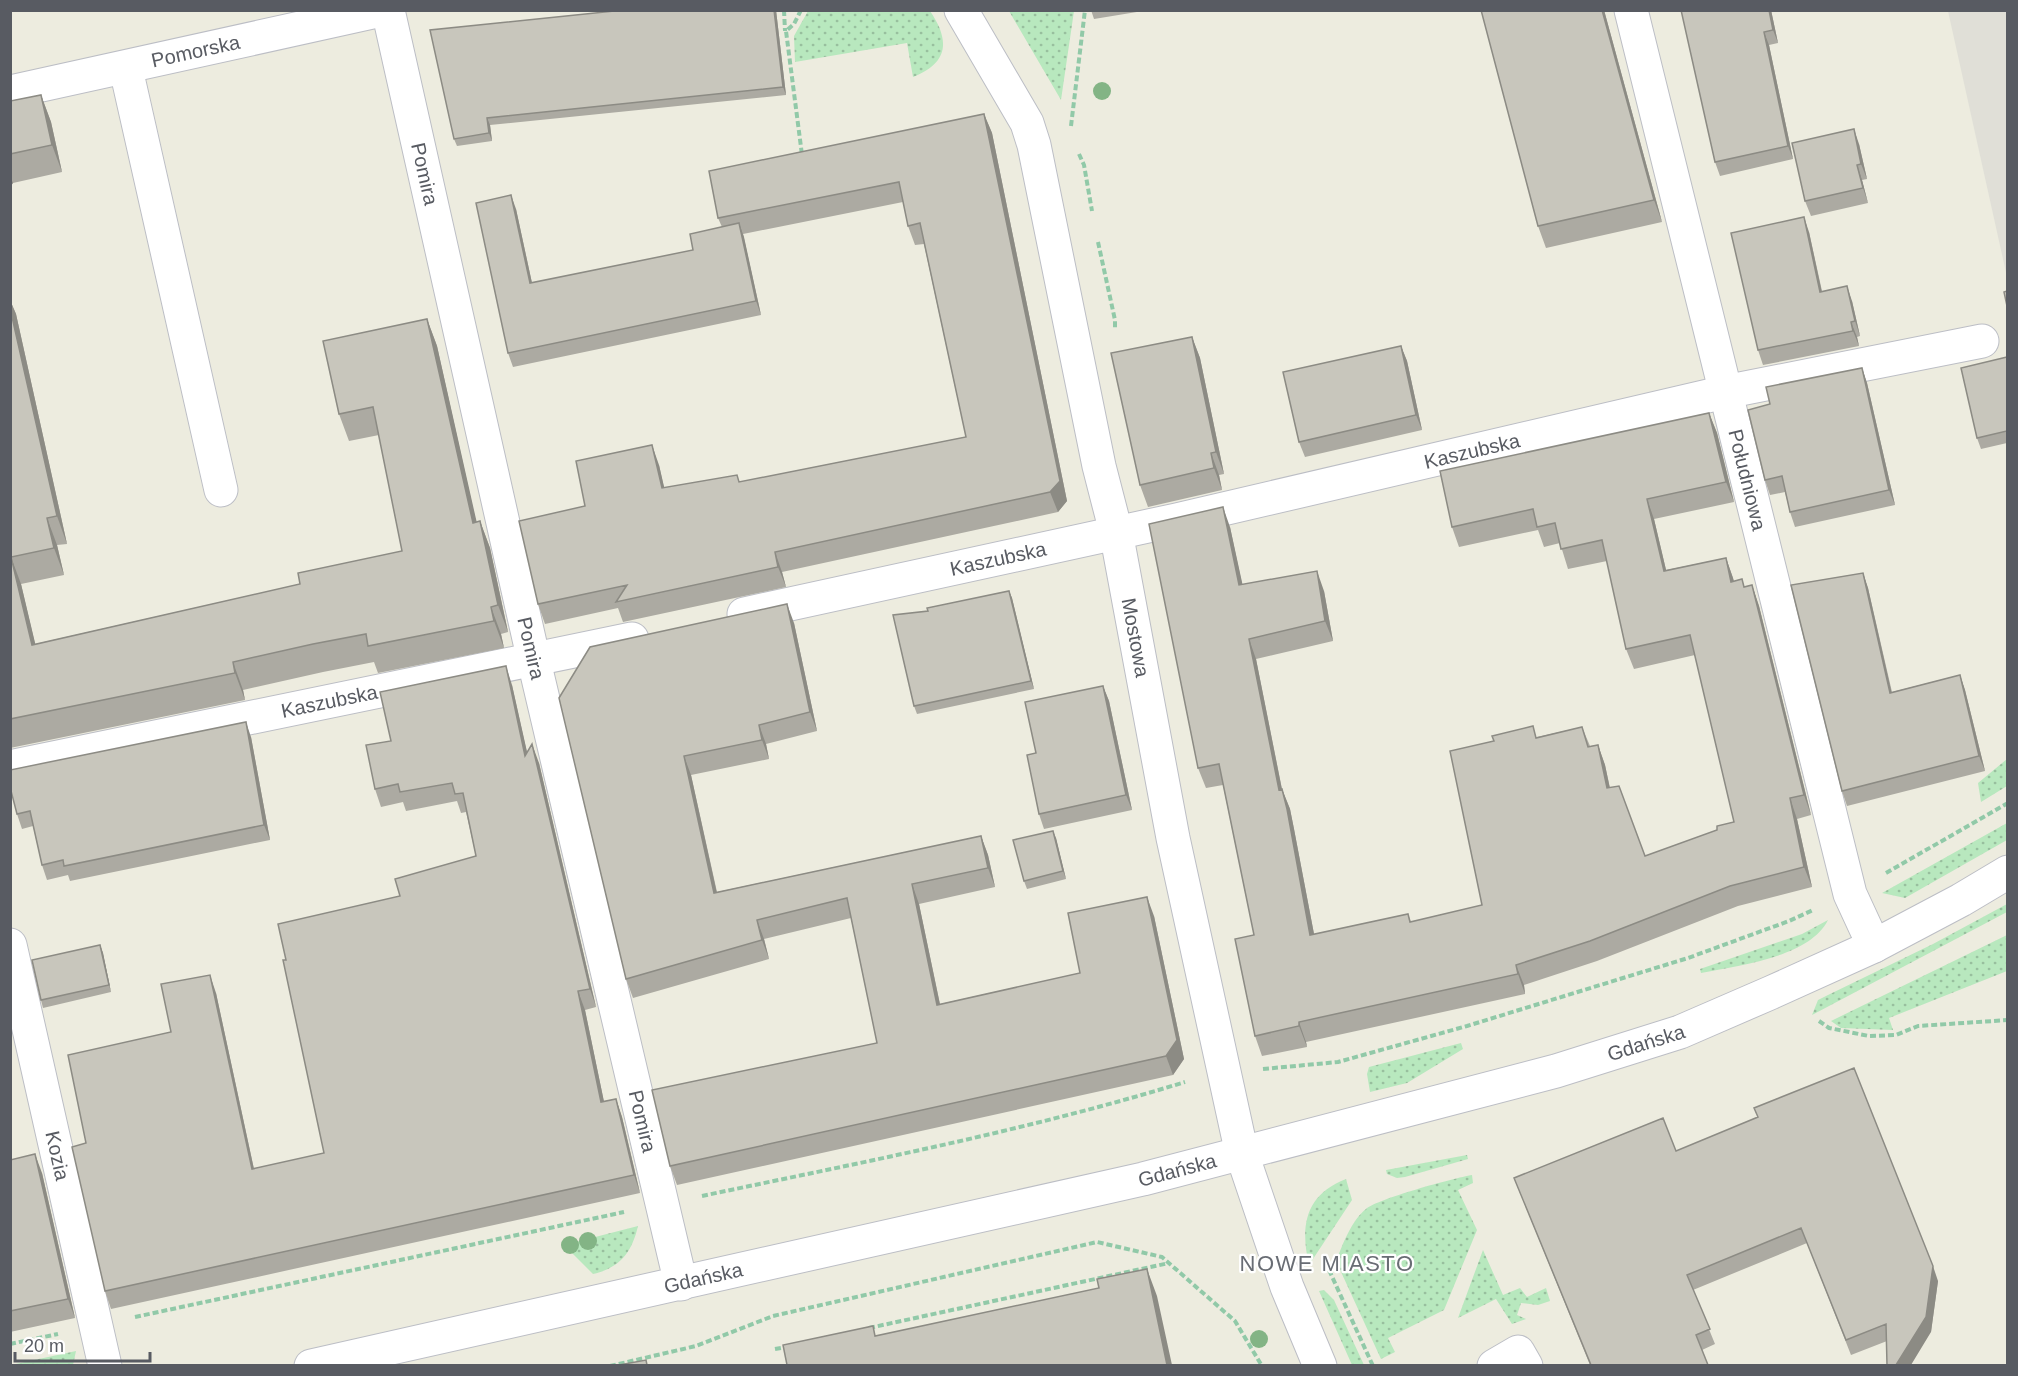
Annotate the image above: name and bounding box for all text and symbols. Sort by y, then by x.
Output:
street label: Pomorska [149,30,243,72]
street label: Pomira [407,141,443,208]
street label: Południowa [1724,427,1771,534]
street label: Kaszubska [1422,429,1523,473]
street label: Kaszubska [948,537,1049,580]
street label: Mostowa [1118,596,1154,680]
street label: Pomira [513,615,549,682]
street label: Kaszubska [279,680,380,722]
street label: Gdańska [1605,1020,1688,1065]
street label: Pomira [625,1088,661,1155]
street label: Kozia [41,1129,74,1183]
street label: Gdańska [1136,1149,1219,1191]
district label: NOWE MIASTO [1240,1251,1415,1276]
street label: Gdańska [662,1258,746,1297]
scale bar [15,1325,150,1363]
text: 20 m [24,1336,64,1356]

